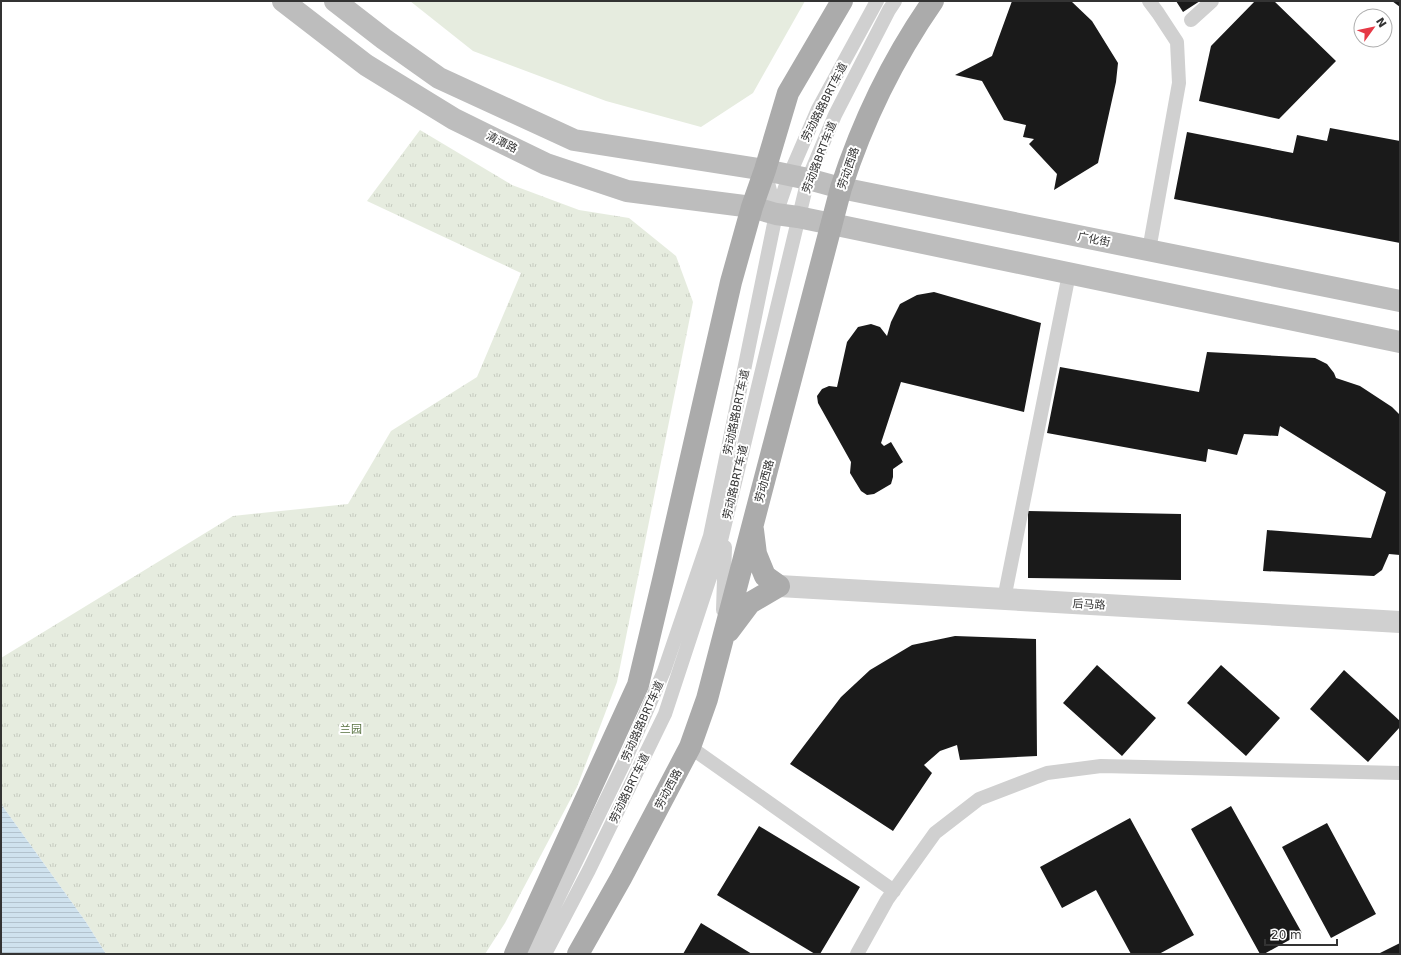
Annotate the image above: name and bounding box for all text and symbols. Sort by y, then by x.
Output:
north arrow [1353,8,1393,48]
text: N [1373,15,1389,30]
street label: 劳动路路BRT车道 [799,60,850,144]
street label: 劳动路BRT车道 [800,119,839,195]
street label: 清潭路 [484,129,519,156]
street label: 劳动西路 [835,145,862,191]
street label: 广化街 [1076,230,1111,249]
street label: 劳动路路BRT车道 [721,368,752,456]
street label: 劳动路BRT车道 [721,444,750,521]
street label: 劳动西路 [753,458,776,504]
street label: 后马路 [1072,597,1106,612]
street label: 劳动路路BRT车道 [619,679,666,764]
park label: 兰园 [340,723,362,736]
street label: 劳动路BRT车道 [607,751,652,825]
street label: 劳动西路 [652,767,685,812]
scale bar [1265,921,1337,947]
text: 20 m [1271,928,1302,942]

